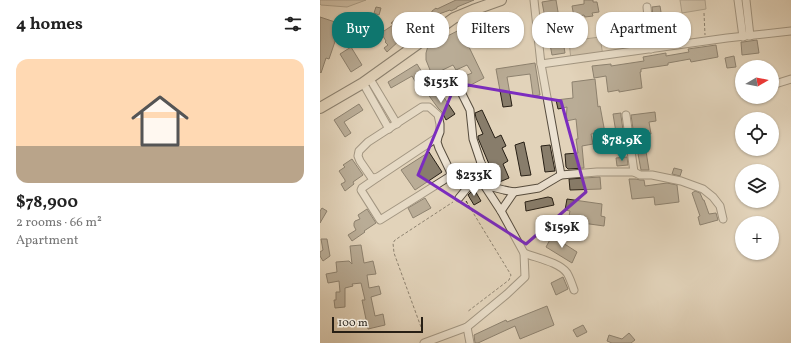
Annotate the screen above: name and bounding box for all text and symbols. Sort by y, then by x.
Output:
chip: Buy [332,12,384,48]
chip: Rent [392,12,449,48]
chip: Filters [457,12,524,48]
chip: New [532,12,588,48]
chip: Apartment [596,12,691,48]
text: 4 homes [16,13,83,36]
icon: filters [282,13,304,35]
north arrow [735,60,779,104]
map controls [735,60,779,260]
pin: $153K [413,70,469,104]
text: $153K [424,74,458,92]
icon: home [124,85,196,157]
button: locate [735,112,779,156]
pin: $78.9K [589,128,655,162]
text: $78.9K [602,132,642,150]
pin: $233K [446,163,502,197]
button: layers [735,164,779,208]
text: $233K [456,167,492,185]
text: $78,900 [16,191,78,214]
text: 2 rooms · 66 m² [16,214,102,232]
pin: $159K [534,215,590,249]
button: + [735,216,779,260]
text: $159K [544,219,580,237]
text: Apartment [16,232,79,250]
scale bar [332,315,423,334]
text: 100 m [338,316,368,331]

